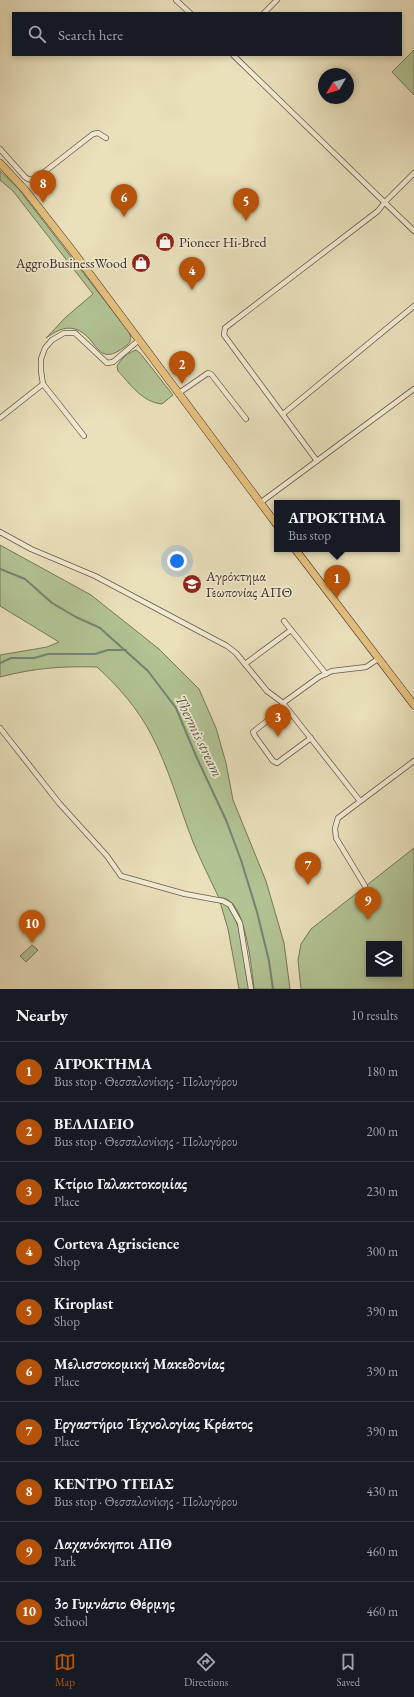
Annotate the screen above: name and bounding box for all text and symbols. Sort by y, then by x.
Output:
search box [12,12,402,56]
icon: search [26,23,48,45]
text: Search here [58,25,123,44]
north arrow [318,68,354,104]
pin: 8 [30,170,56,203]
pin: 6 [111,184,137,217]
pin: 5 [233,188,259,221]
shop icon: Pioneer Hi-Bred [154,231,176,253]
place label: Pioneer Hi-Bred [179,233,268,251]
shop icon: AggroBusinessWood [130,252,152,274]
place label: AggroBusinessWood [15,254,128,272]
pin: 4 [179,257,205,290]
pin: 2 [169,351,195,384]
popup [274,500,400,552]
text: ΑΓΡΟΚΤΗΜΑ [288,508,386,527]
text: Bus stop [288,527,331,544]
your location [167,551,187,571]
pin: 1 [324,565,350,598]
place label: Αγρόκτημα Γεωπονίας ΑΠΘ [205,567,293,601]
school or university icon: Αγρόκτημα Γεωπονίας ΑΠΘ [181,573,203,595]
water label: Thermis stream [171,692,228,780]
pin: 3 [265,704,291,737]
pin: 7 [295,852,321,885]
pin: 9 [355,887,381,920]
pin: 10 [19,910,45,943]
map controls [366,941,402,977]
button: layers [366,941,402,977]
text: Nearby [16,1004,68,1026]
text: 10 results [351,1007,398,1024]
text: ΑΓΡΟΚΤΗΜΑ [54,1054,152,1073]
text: 1 [26,1063,32,1080]
text: 180 m [367,1063,398,1080]
text: Bus stop · Θεσσαλονίκης - Πολυγύρου [54,1073,238,1090]
text: ΒΕΛΛΙΔΕΙΟ [54,1114,134,1133]
text: 2 [26,1123,32,1140]
text: 200 m [367,1123,398,1140]
text: Bus stop · Θεσσαλονίκης - Πολυγύρου [54,1133,238,1150]
text: Κτίριο Γαλακτοκομίας [54,1174,187,1193]
text: 3 [26,1183,32,1200]
text: 230 m [367,1183,398,1200]
text: Place [54,1193,80,1210]
text: Corteva Agriscience [54,1234,179,1253]
text: 4 [26,1243,32,1260]
text: 300 m [367,1243,398,1260]
text: Shop [54,1253,80,1270]
text: Kiroplast [54,1294,113,1313]
text: 5 [26,1303,32,1320]
text: 390 m [367,1303,398,1320]
text: Shop [54,1313,80,1330]
text: Μελισσοκομική Μακεδονίας [54,1354,225,1373]
text: 6 [26,1363,32,1380]
text: 390 m [367,1363,398,1380]
text: Place [54,1373,80,1390]
text: Εργαστήριο Τεχνολογίας Κρέατος [54,1414,253,1433]
text: 7 [26,1423,32,1440]
text: 390 m [367,1423,398,1440]
text: Place [54,1433,80,1450]
text: ΚΕΝΤΡΟ ΥΓΕΙΑΣ [54,1474,174,1493]
text: 8 [26,1483,32,1500]
text: 430 m [367,1483,398,1500]
text: Bus stop · Θεσσαλονίκης - Πολυγύρου [54,1493,238,1510]
text: Λαχανόκηποι ΑΠΘ [54,1534,172,1553]
text: 9 [26,1543,32,1560]
text: 460 m [367,1543,398,1560]
text: Park [54,1553,76,1570]
text: 3ο Γυμνάσιο Θέρμης [54,1594,175,1613]
text: 10 [22,1603,36,1620]
text: 460 m [367,1603,398,1620]
text: School [54,1613,88,1630]
tab: Map [54,1651,76,1689]
tab: Directions [184,1651,228,1689]
tab: Saved [336,1651,360,1689]

